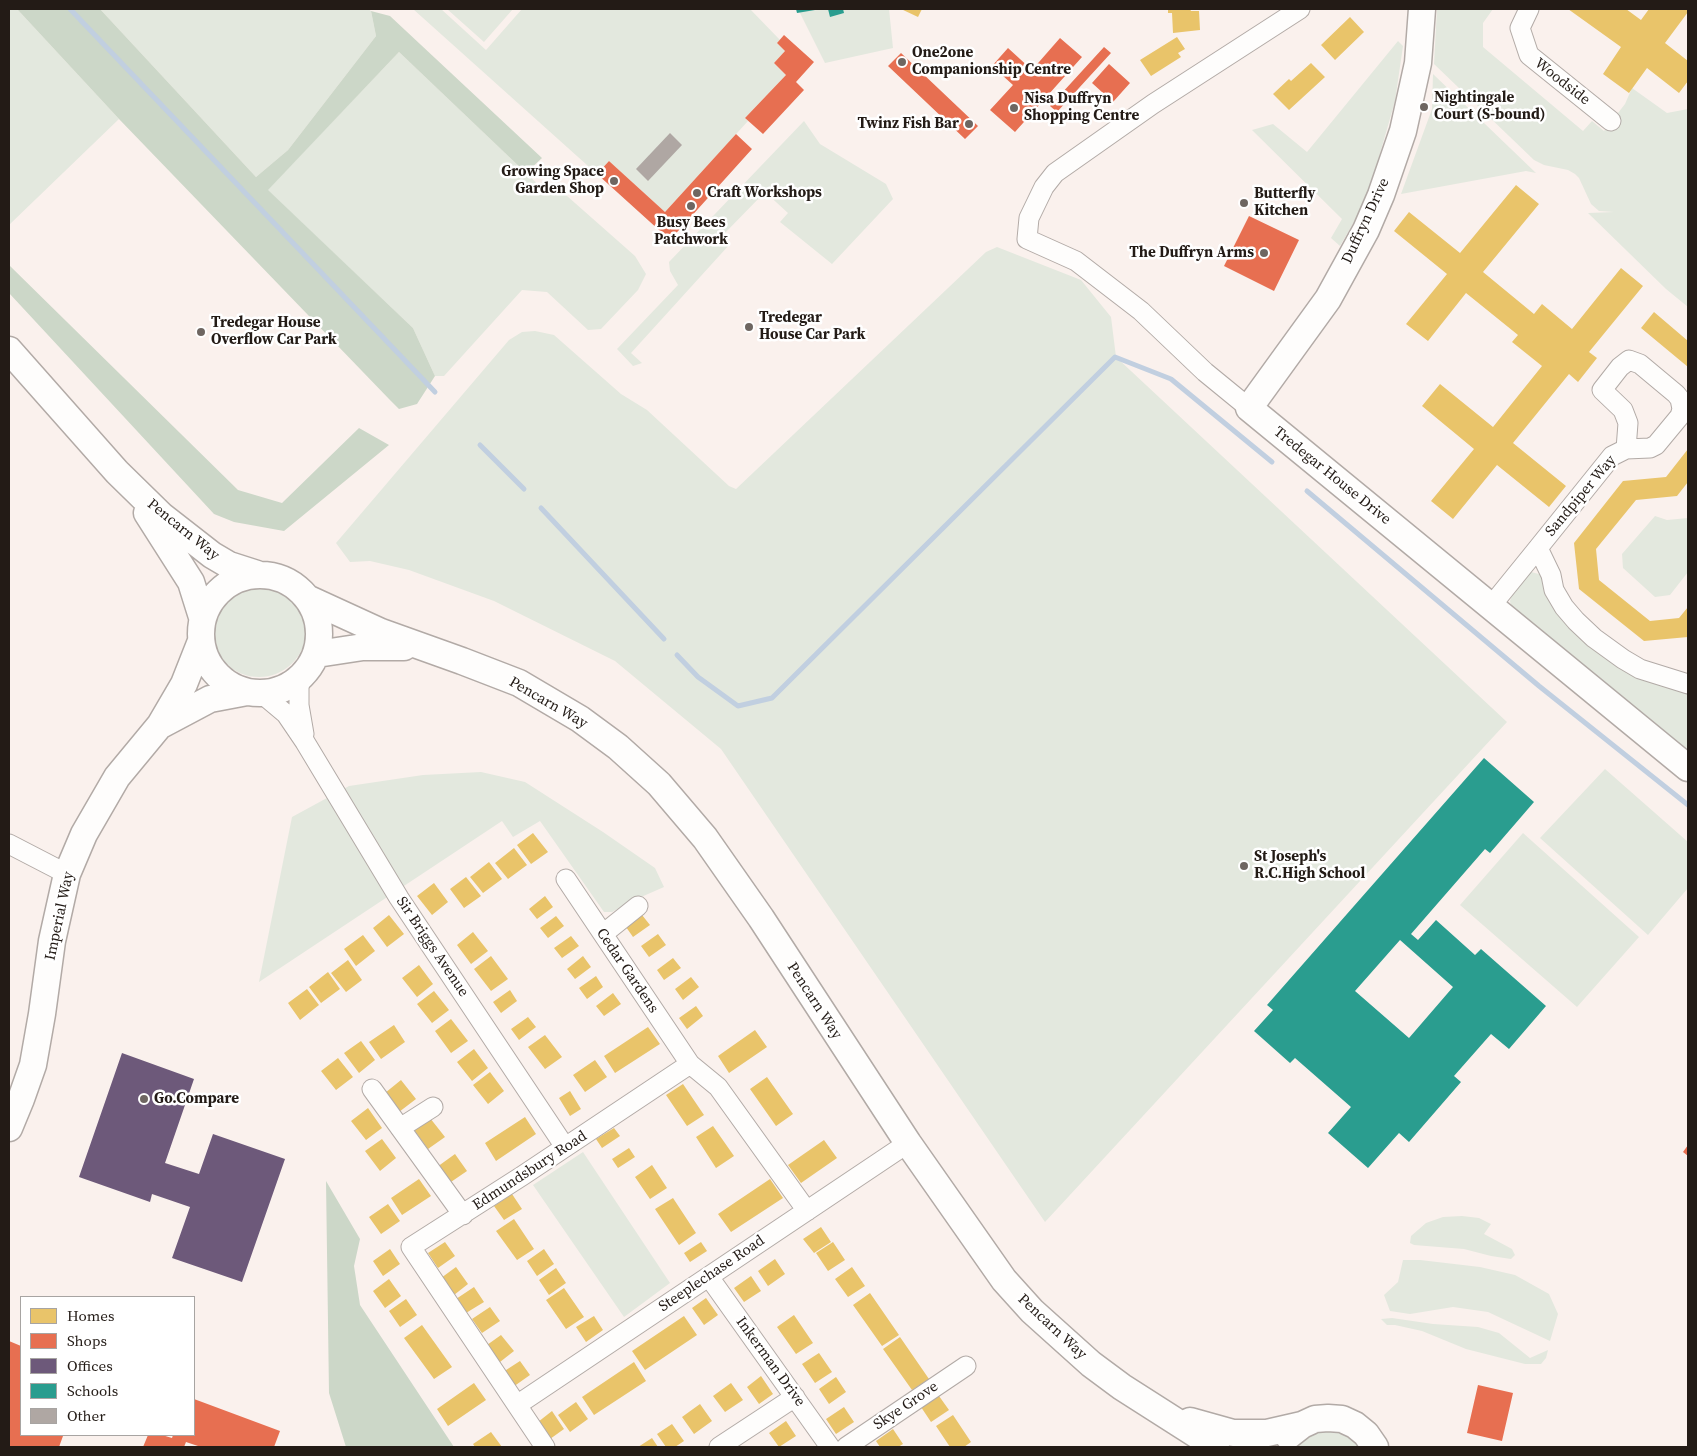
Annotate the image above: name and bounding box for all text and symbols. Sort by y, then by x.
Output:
place label: One2one Companionship Centre [912,44,1071,79]
street label: Woodside [1531,55,1593,109]
marker: One2one Companionship Centre [896,56,908,68]
place label: Nightingale Court (S-bound) [1434,89,1545,124]
place label: Nisa Duffryn Shopping Centre [1024,90,1139,125]
marker: Nightingale Court (S-bound) [1418,101,1430,113]
marker: Nisa Duffryn Shopping Centre [1008,102,1020,114]
place label: Twinz Fish Bar [857,115,959,133]
marker: Twinz Fish Bar [963,118,975,130]
place label: Growing Space Garden Shop [501,163,604,198]
marker: Growing Space Garden Shop [608,175,620,187]
street label: Duffryn Drive [1338,175,1394,267]
place label: Craft Workshops [707,184,822,202]
place label: Butterfly Kitchen [1254,185,1316,220]
marker: Craft Workshops [691,187,703,199]
marker: Butterfly Kitchen [1238,197,1250,209]
marker: Busy Bees Patchwork [685,200,697,212]
place label: Busy Bees Patchwork [654,214,728,249]
place label: The Duffryn Arms [1129,244,1254,262]
marker: The Duffryn Arms [1258,247,1270,259]
place label: Tredegar House Car Park [759,309,865,344]
place label: Tredegar House Overflow Car Park [211,314,337,349]
marker: Tredegar House Car Park [743,321,755,333]
marker: Tredegar House Overflow Car Park [195,326,207,338]
street label: Tredegar House Drive [1270,423,1394,529]
street label: Sandpiper Way [1542,452,1620,540]
street label: Pencarn Way [143,495,223,565]
street label: Pencarn Way [506,673,590,733]
place label: St Joseph's R.C.High School [1254,848,1365,883]
marker: St Joseph's R.C.High School [1238,860,1250,872]
street label: Imperial Way [42,870,78,962]
street label: Sir Briggs Avenue [392,894,472,1000]
street label: Cedar Gardens [592,925,662,1017]
street label: Pencarn Way [783,959,845,1043]
place label: Go.Compare [154,1090,239,1108]
marker: Go.Compare [138,1093,150,1105]
street label: Edmundsbury Road [469,1127,591,1215]
street label: Steeplechase Road [656,1232,768,1316]
street label: Pencarn Way [1014,1291,1090,1363]
legend [20,1296,195,1436]
text: Homes [67,1305,114,1326]
street label: Inkerman Drive [731,1314,809,1410]
text: Shops [67,1330,107,1351]
text: Offices [67,1355,113,1376]
street label: Skye Grove [870,1378,942,1434]
text: Schools [67,1380,118,1401]
text: Other [67,1405,106,1426]

